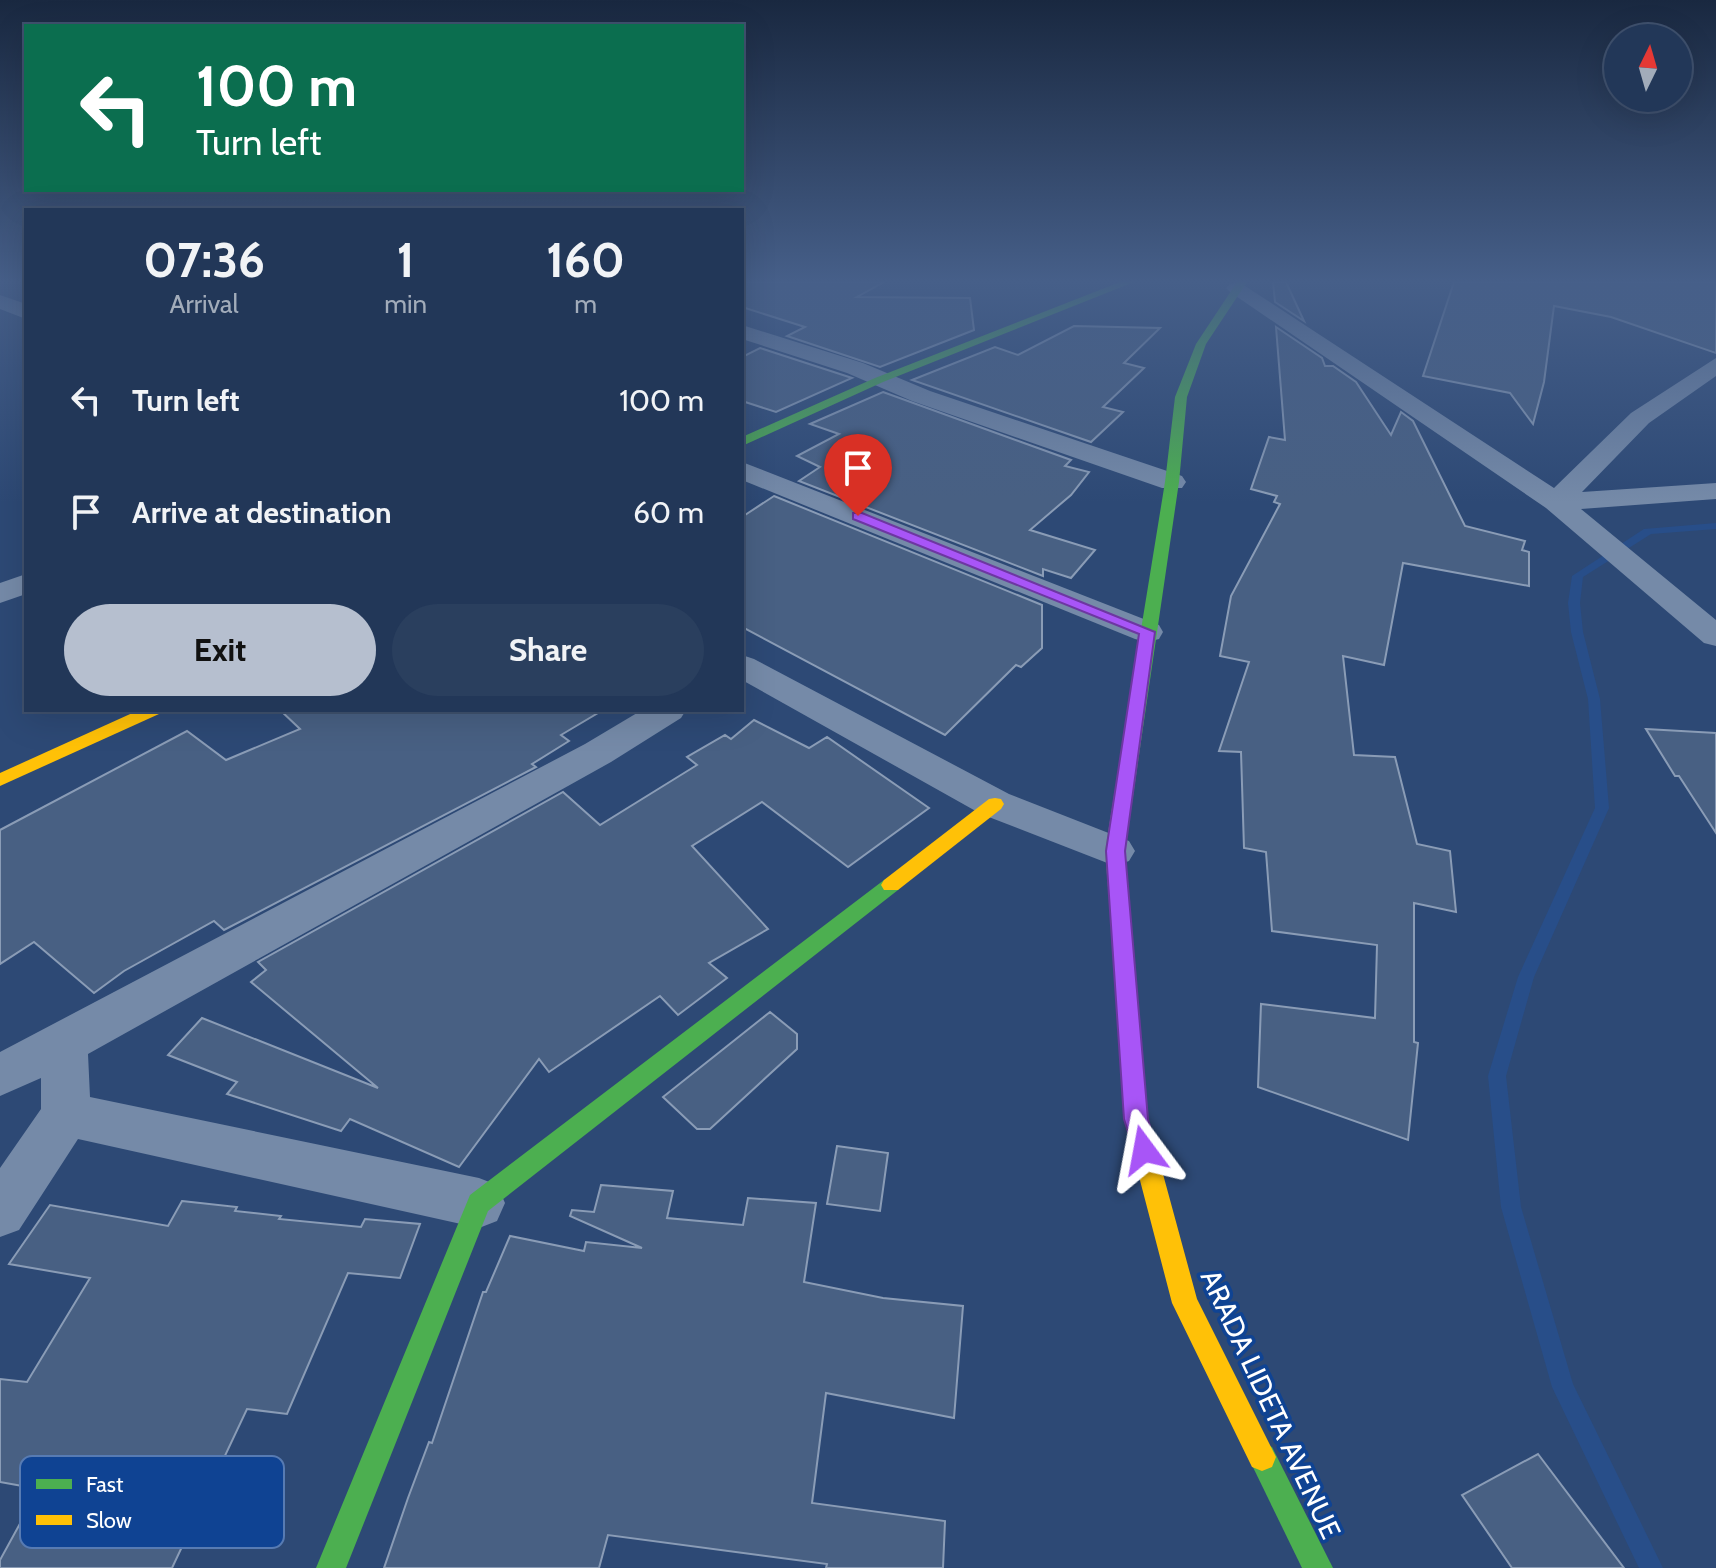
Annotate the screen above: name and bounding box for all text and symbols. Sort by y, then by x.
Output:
north arrow [1604,24,1692,112]
map controls [1604,24,1692,112]
text: 100 m [196,52,357,120]
icon: left [64,56,168,160]
text: Turn left [196,120,321,164]
text: 07:36 [143,231,265,289]
text: 1 [397,231,415,289]
text: 160 [546,231,625,289]
text: Arrival [170,288,239,320]
text: min [384,288,427,320]
text: m [574,288,597,320]
icon: left [64,378,108,422]
text: Turn left [132,382,240,419]
text: 100 m [619,382,704,419]
pin [824,434,892,516]
icon: arrive [836,446,880,490]
icon: arrive [64,490,108,534]
text: Arrive at destination [132,494,392,531]
text: 60 m [633,494,704,531]
button: Exit [64,604,376,696]
button: Share [392,604,704,696]
position arrow [1102,1108,1186,1192]
street label: ARADA LIDETA AVENUE [1194,1264,1348,1544]
legend [20,1456,284,1548]
text: Fast [86,1471,124,1498]
text: Slow [86,1507,132,1534]

